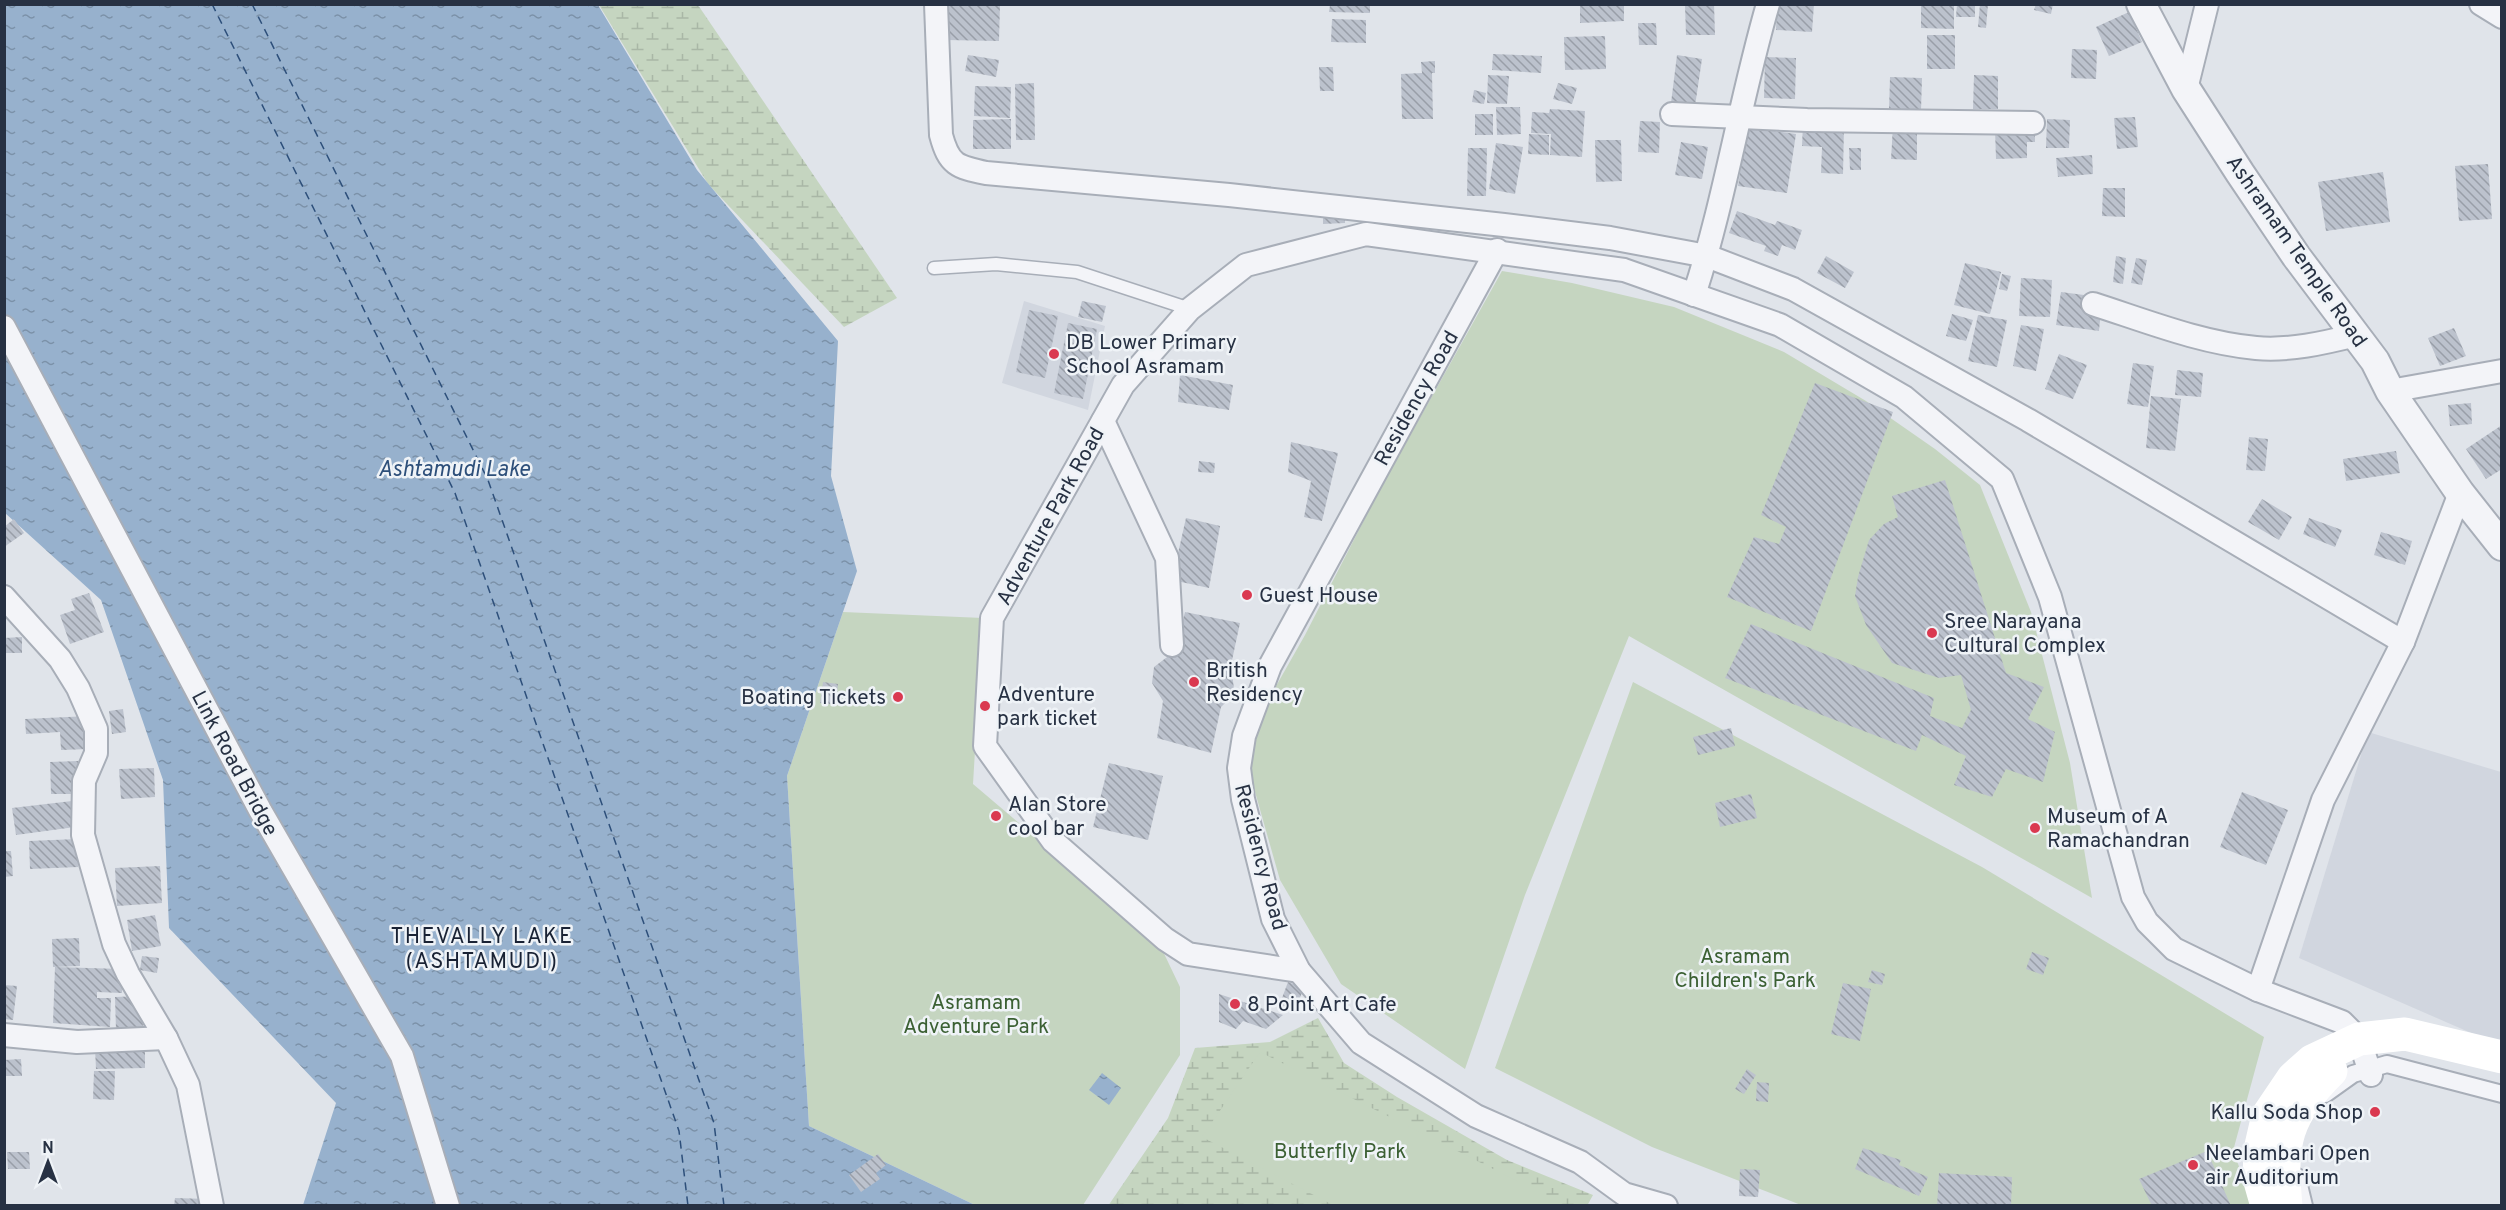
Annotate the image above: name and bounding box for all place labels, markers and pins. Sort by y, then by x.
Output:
place label: DB Lower Primary School Asramam [1066,330,1237,381]
marker: DB Lower Primary School Asramam [1047,347,1061,361]
place label: Guest House [1259,583,1378,610]
marker: Guest House [1240,588,1254,602]
place label: Sree Narayana Cultural Complex [1944,609,2106,660]
marker: Sree Narayana Cultural Complex [1925,626,1939,640]
place label: British Residency [1206,658,1303,709]
marker: British Residency [1187,675,1201,689]
place label: Adventure park ticket [997,682,1098,733]
place label: Boating Tickets [741,685,886,712]
marker: Boating Tickets [891,690,905,704]
marker: Adventure park ticket [978,699,992,713]
place label: Alan Store cool bar [1008,792,1107,843]
place label: Museum of A Ramachandran [2047,804,2190,855]
marker: Alan Store cool bar [989,809,1003,823]
marker: Museum of A Ramachandran [2028,821,2042,835]
place label: 8 Point Art Cafe [1247,992,1397,1019]
marker: 8 Point Art Cafe [1228,997,1242,1011]
place label: Kallu Soda Shop [2210,1100,2363,1127]
marker: Kallu Soda Shop [2368,1105,2382,1119]
place label: Neelambari Open air Auditorium [2205,1141,2370,1192]
marker: Neelambari Open air Auditorium [2186,1158,2200,1172]

